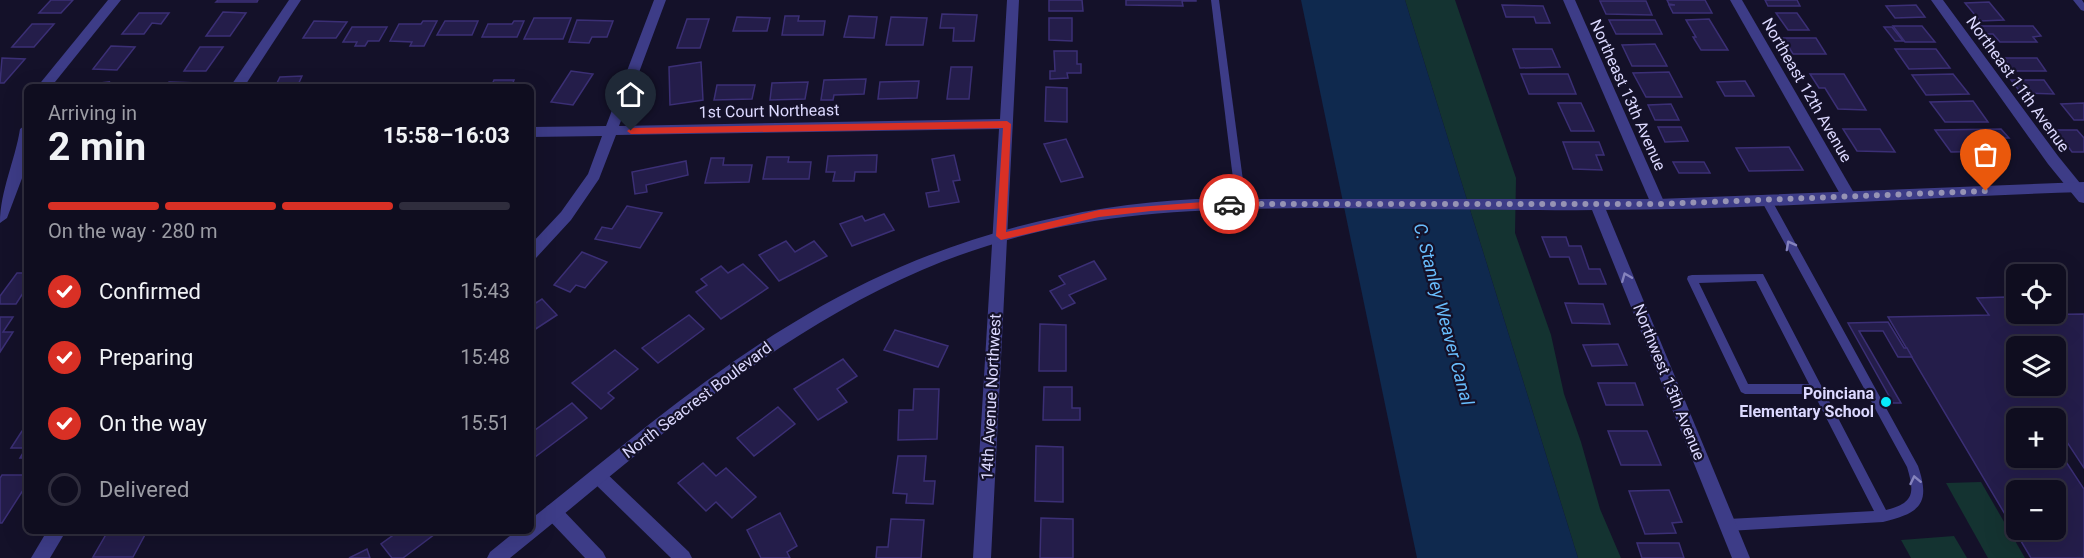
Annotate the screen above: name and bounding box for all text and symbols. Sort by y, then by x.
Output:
street label: Northeast 11th Avenue [1962,12,2074,156]
street label: Northeast 12th Avenue [1758,15,1856,165]
street label: Northeast 13th Avenue [1586,17,1670,173]
pin [605,69,656,131]
icon: home [614,78,647,111]
street label: 1st Court Northeast [698,100,840,122]
text: Arriving in [48,101,137,125]
text: 15:58–16:03 [383,123,510,148]
text: 2 min [48,124,146,170]
pin [1960,129,2011,191]
icon: bag [1969,138,2002,171]
courier [1199,174,1259,234]
icon: car [1213,188,1246,221]
text: On the way · 280 m [48,219,217,243]
water label: C. Stanley Weaver Canal [1410,221,1479,408]
one-way arrow [1786,241,1797,251]
map controls [2006,264,2066,540]
button: locate [2006,264,2066,324]
one-way arrow [1621,272,1633,283]
icon: check [48,275,81,308]
text: Confirmed [99,279,201,304]
text: 15:43 [460,279,510,303]
street label: Northwest 13th Avenue [1629,301,1709,463]
street label: 14th Avenue Northwest [977,313,1005,481]
button: layers [2006,336,2066,396]
street label: North Seacrest Boulevard [619,338,775,462]
icon: check [48,341,81,374]
text: Preparing [99,345,193,370]
text: 15:48 [460,345,510,369]
place label: Poinciana Elementary School [1739,384,1874,421]
marker: Poinciana Elementary School [1879,395,1893,409]
icon: check [48,407,81,440]
button: + [2006,408,2066,468]
text: On the way [99,411,207,436]
text: 15:51 [460,411,510,435]
one-way arrow [1909,475,1922,485]
text: Delivered [99,477,189,502]
button: − [2006,480,2066,540]

